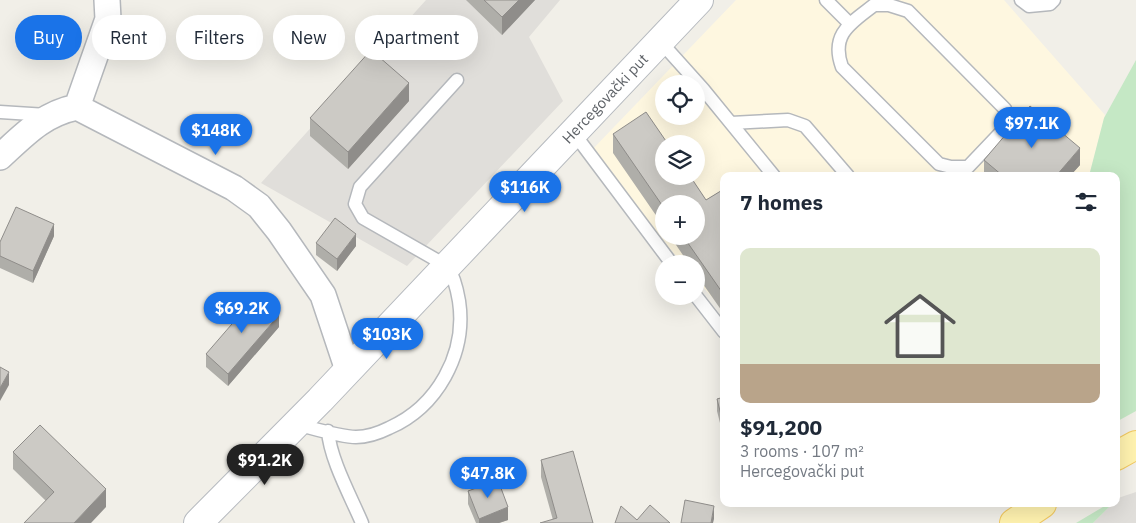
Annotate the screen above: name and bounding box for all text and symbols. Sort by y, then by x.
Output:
chip: Buy [15,15,82,60]
chip: Rent [92,15,166,60]
chip: Filters [176,15,263,60]
chip: New [273,15,345,60]
chip: Apartment [355,15,478,60]
street label: Hercegovački put [558,50,652,147]
map controls [655,75,705,305]
button: locate [655,75,705,125]
pin: $97.1K [991,106,1073,149]
text: $97.1K [1005,113,1059,133]
pin: $148K [181,114,251,156]
text: $148K [191,120,241,140]
button: layers [655,135,705,185]
pin: $116K [490,170,560,213]
text: $116K [500,177,550,197]
text: 7 homes [740,188,823,216]
icon: filters [1072,188,1100,216]
button: + [655,195,705,245]
button: − [655,255,705,305]
icon: home [875,281,965,371]
pin: $69.2K [201,292,283,334]
text: $69.2K [215,298,269,318]
pin: $103K [352,318,422,360]
text: $103K [362,324,412,344]
text: $91,200 [740,413,822,441]
text: 3 rooms · 107 m² [740,441,864,461]
pin: $91.2K [224,444,306,486]
text: $91.2K [238,450,292,470]
pin: $47.8K [447,456,529,499]
text: Hercegovački put [740,461,864,481]
text: $47.8K [461,463,515,483]

